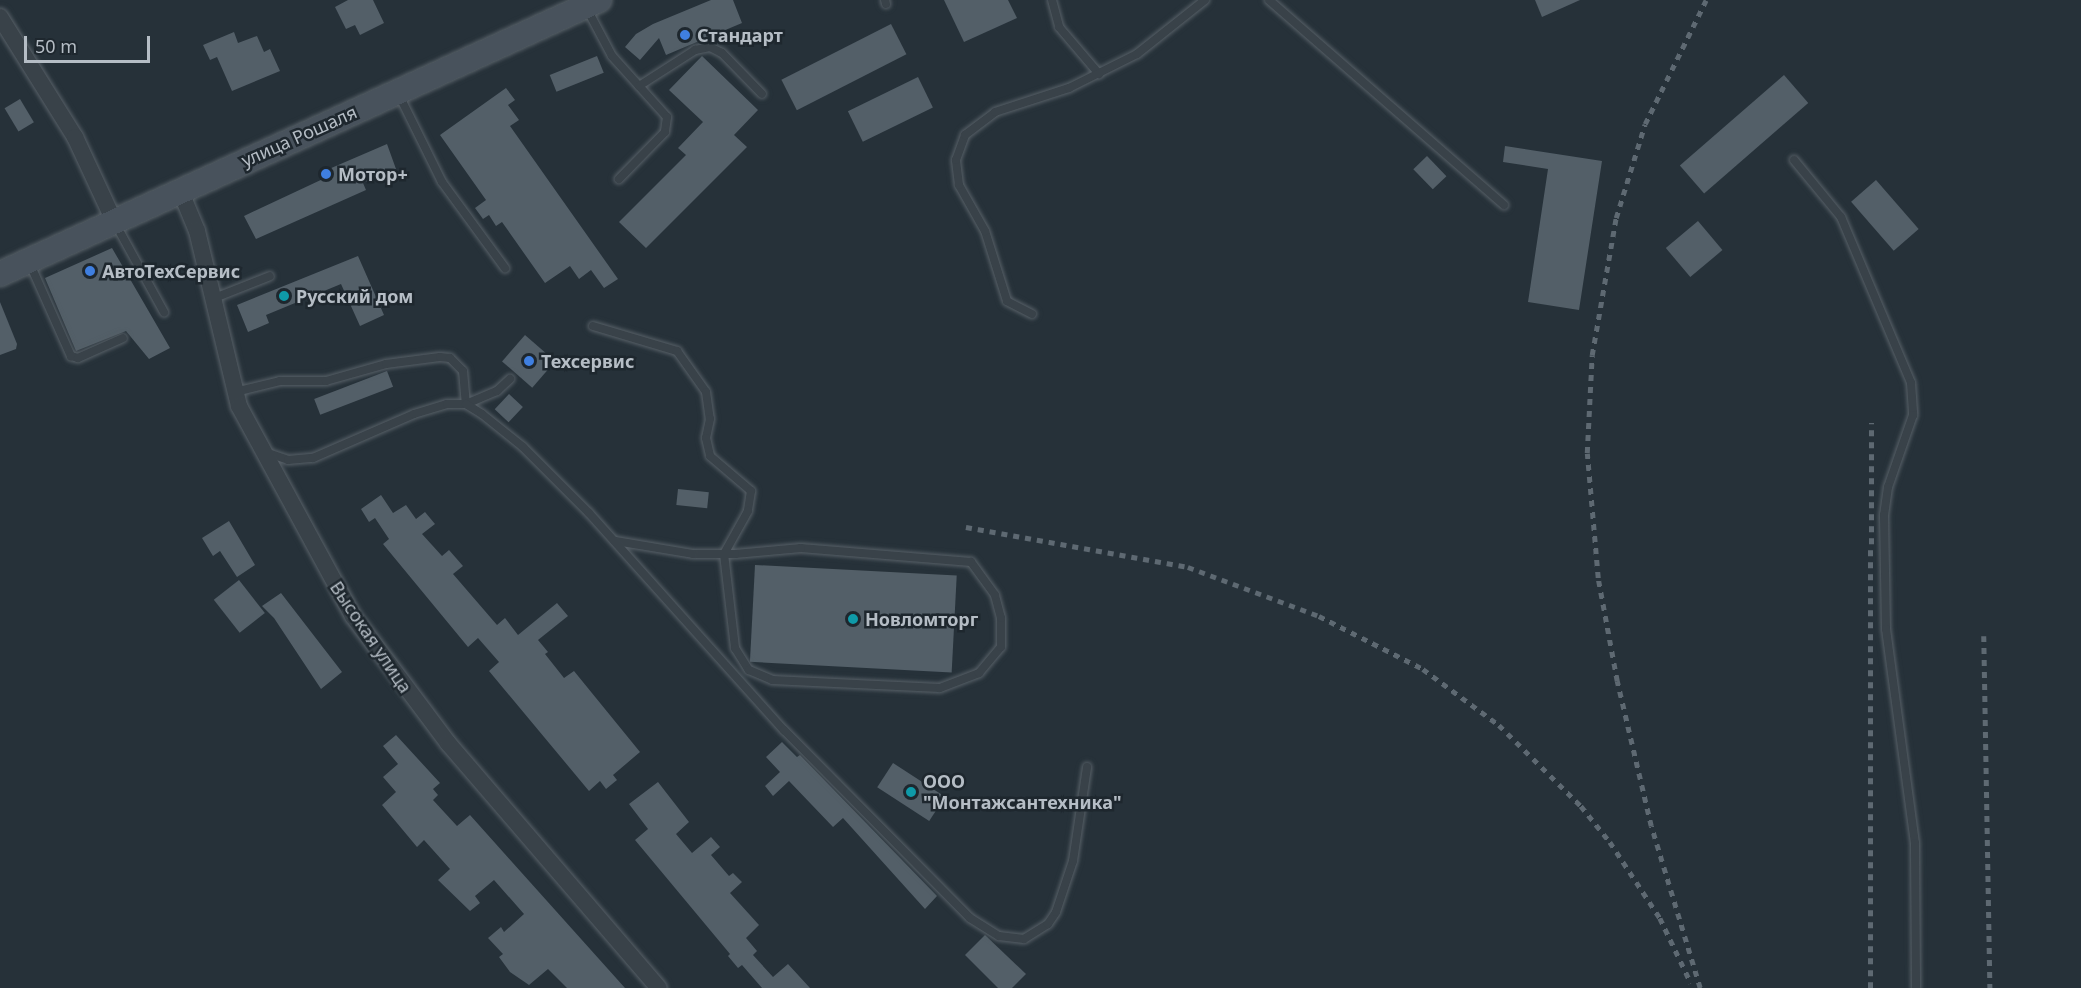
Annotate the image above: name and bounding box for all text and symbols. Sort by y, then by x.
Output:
scale bar [27,24,153,62]
place label: Стандарт [697,24,783,46]
marker: Стандарт [678,28,692,42]
text: 50 m [35,34,77,58]
street label: улица Рошаля [238,101,360,171]
place label: Мотор+ [338,163,408,185]
marker: Мотор+ [319,167,333,181]
place label: АвтоТехСервис [102,260,240,282]
marker: АвтоТехСервис [83,264,97,278]
place label: Русский дом [296,285,413,307]
marker: Русский дом [277,289,291,303]
place label: Техсервис [541,350,634,372]
marker: Техсервис [522,354,536,368]
street label: Высокая улица [326,577,416,697]
place label: Новломторг [865,608,978,630]
marker: Новломторг [846,612,860,626]
place label: ООО "Монтажсантехника" [923,771,1122,814]
marker: ООО "Монтажсантехника" [904,785,918,799]

